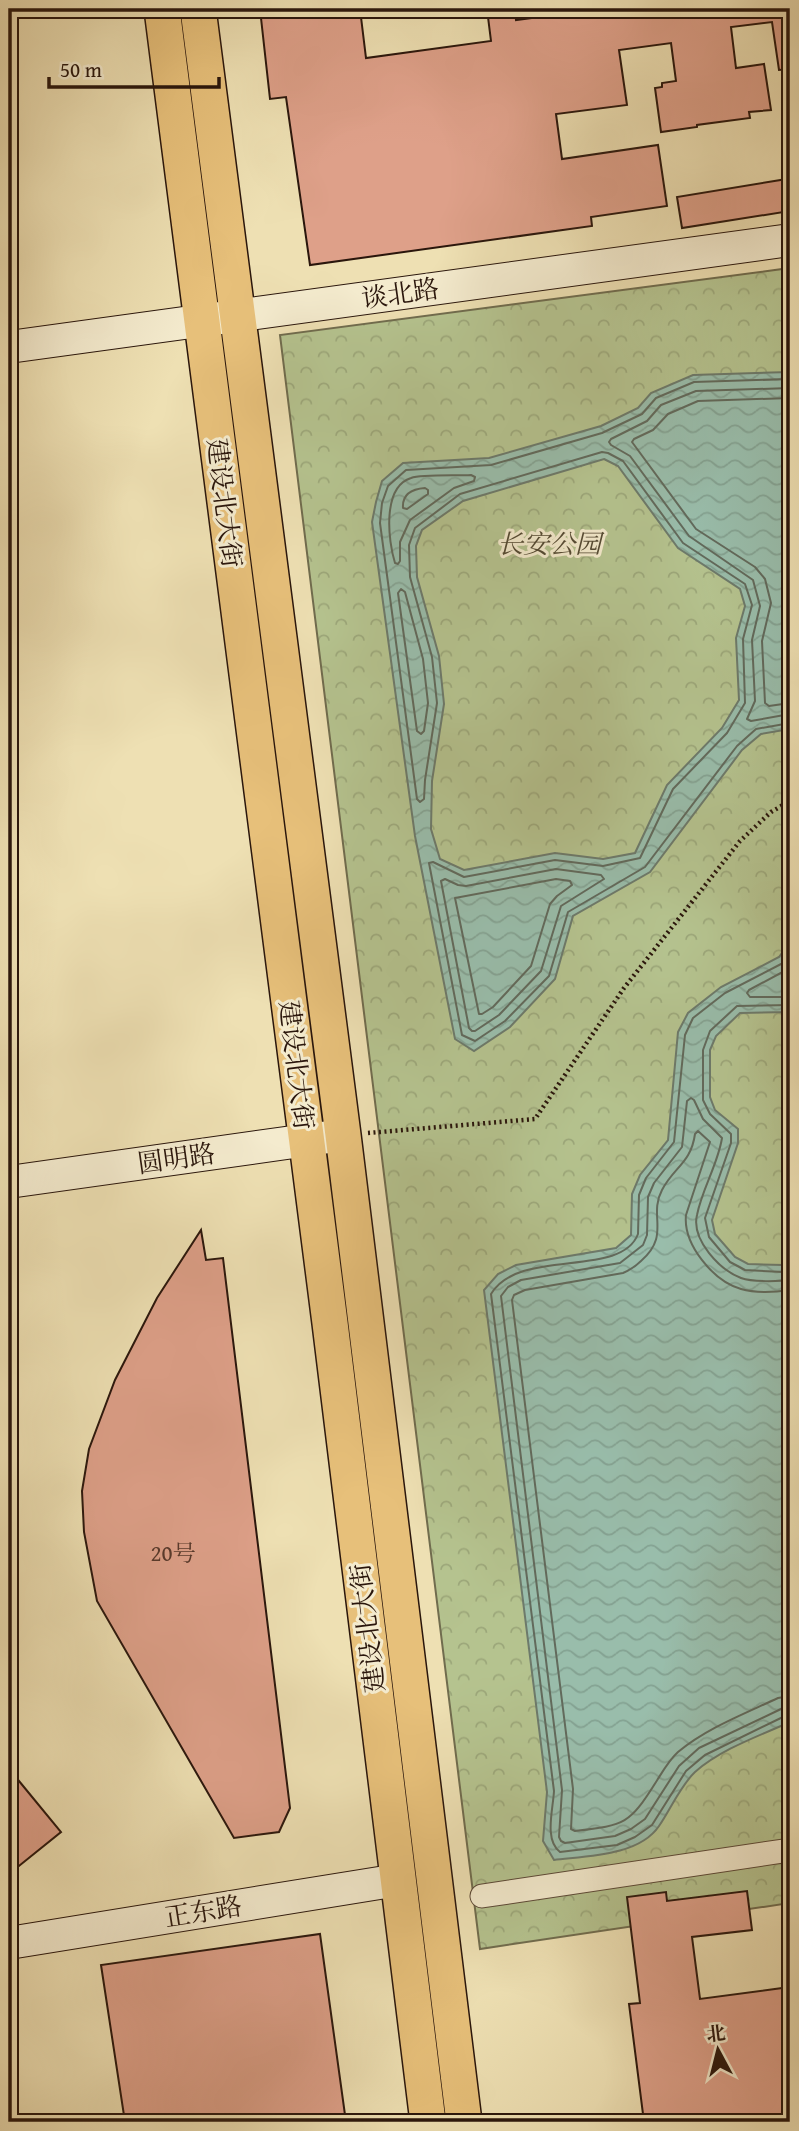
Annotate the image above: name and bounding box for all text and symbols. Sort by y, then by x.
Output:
scale bar [49,46,219,90]
text: 50 m [60,54,102,85]
street label: 谈北路 [359,268,441,318]
street label: 建设北大街 [198,436,252,570]
park label: 长安公园 [497,524,605,563]
street label: 建设北大街 [270,998,324,1132]
street label: 圆明路 [135,1133,217,1183]
house number: 20号 [150,1536,196,1569]
street label: 建设北大街 [340,1561,394,1695]
street label: 正东路 [161,1886,245,1936]
north arrow [684,2016,754,2086]
text: 北 [705,2018,727,2048]

